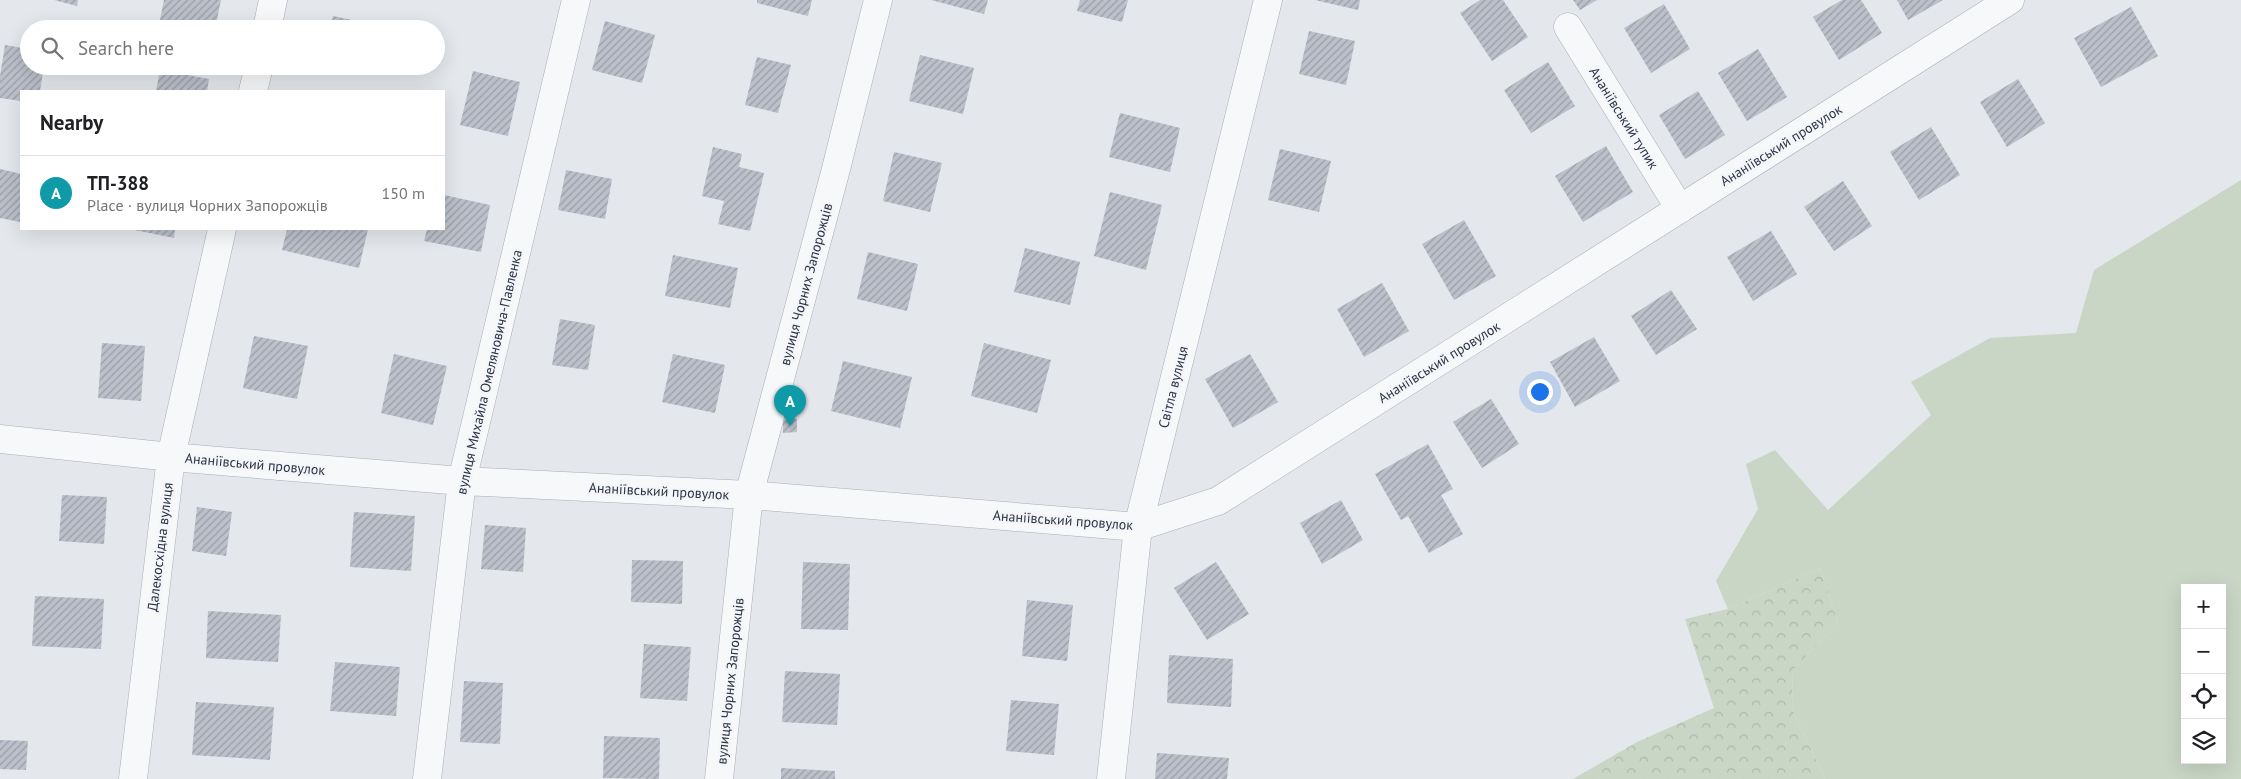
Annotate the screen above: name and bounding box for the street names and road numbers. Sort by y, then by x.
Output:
street label: Ананіївський тупик [1585,64,1663,173]
street label: Ананіївський провулок [1717,100,1846,190]
street label: вулиця Чорних Запорожців [776,201,836,367]
street label: вулиця Михайла Омеляновича-Павленка [452,248,526,496]
street label: Ананіївський провулок [1375,317,1504,407]
street label: Світла вулиця [1154,344,1192,430]
street label: Ананіївський провулок [184,449,326,479]
street label: Ананіївський провулок [588,478,730,504]
street label: Далекосхідна вулиця [143,482,177,612]
street label: Ананіївський провулок [992,506,1134,534]
street label: вулиця Чорних Запорожців [712,597,748,765]

